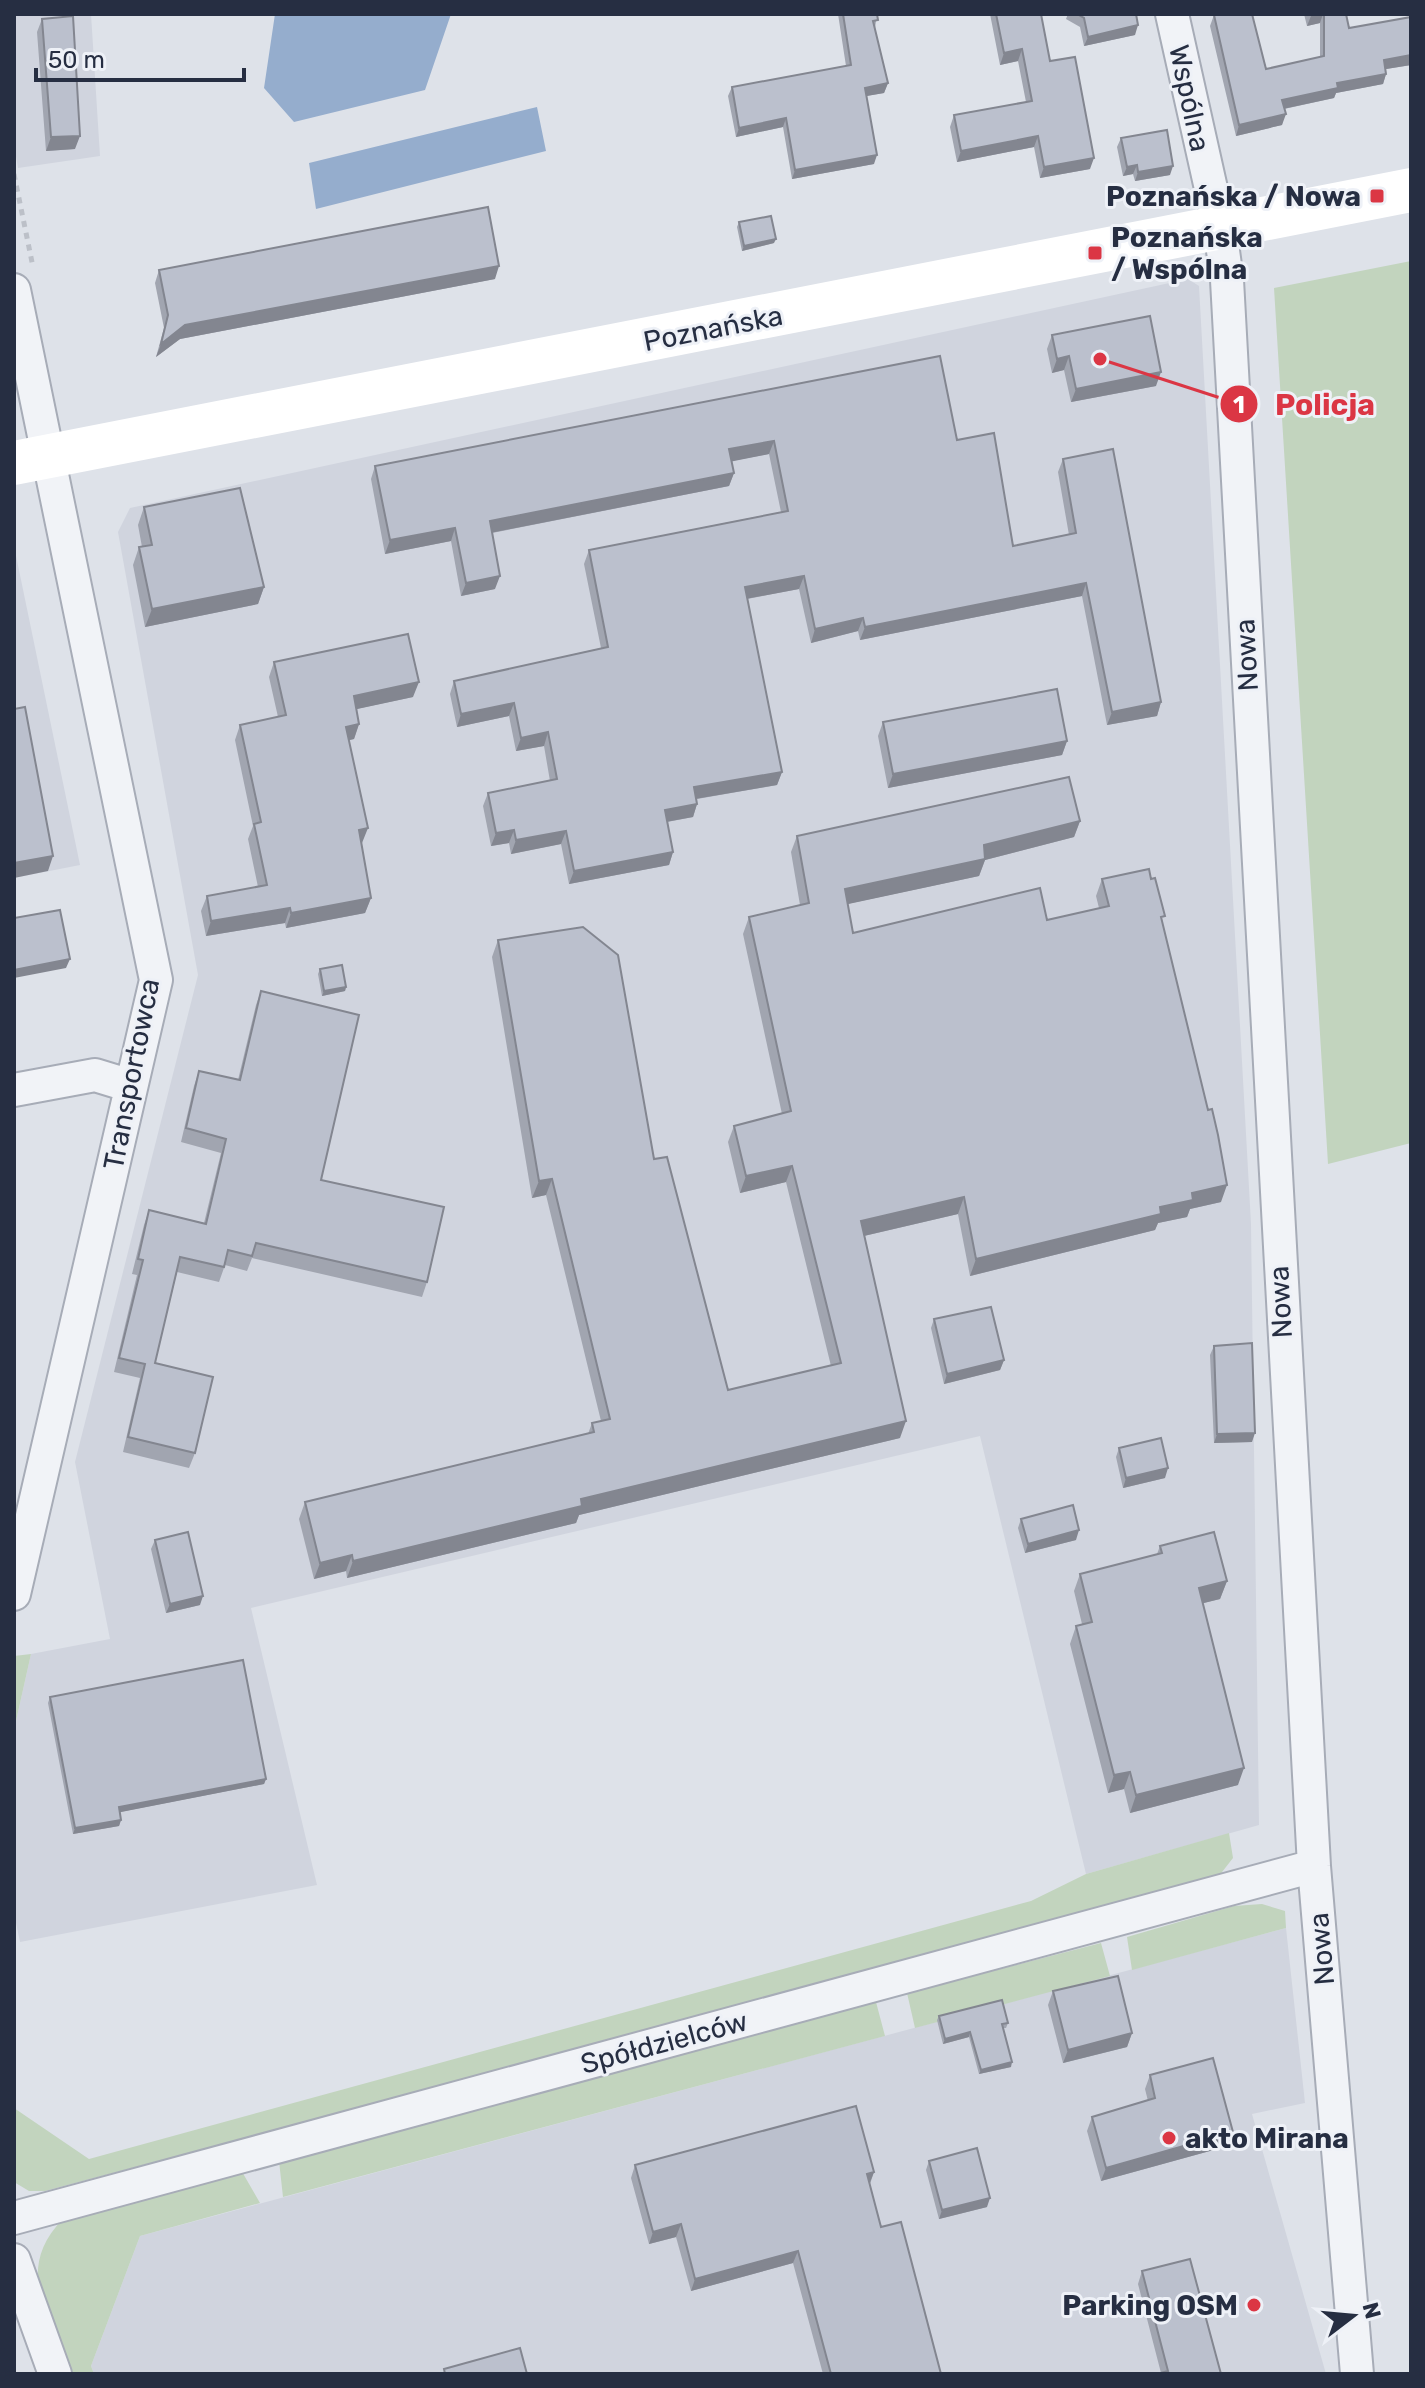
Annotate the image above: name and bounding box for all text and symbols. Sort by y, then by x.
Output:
scale bar [36,32,244,82]
street label: Wspólna [1162,42,1217,154]
text: 50 m [48,46,105,74]
place label: Poznańska / Nowa [1106,180,1361,213]
marker: Poznańska / Nowa [1368,187,1386,205]
place label: Poznańska / Wspólna [1111,221,1263,286]
marker: Poznańska / Wspólna [1086,244,1104,262]
street label: Poznańska [641,299,786,358]
callout: Policja [1219,377,1391,431]
text: Policja [1275,387,1375,423]
text: 1 [1233,391,1245,419]
street label: Nowa [1228,618,1265,692]
street label: Transportowca [97,976,166,1172]
street label: Nowa [1262,1265,1299,1339]
street label: Nowa [1302,1911,1341,1987]
street label: Spółdzielców [577,2004,751,2081]
place label: akto Mirana [1185,2122,1349,2155]
marker: akto Mirana [1160,2129,1178,2147]
north arrow [1313,2276,1393,2356]
place label: Parking OSM [1062,2289,1238,2322]
marker: Parking OSM [1245,2296,1263,2314]
text: N [1357,2299,1387,2322]

